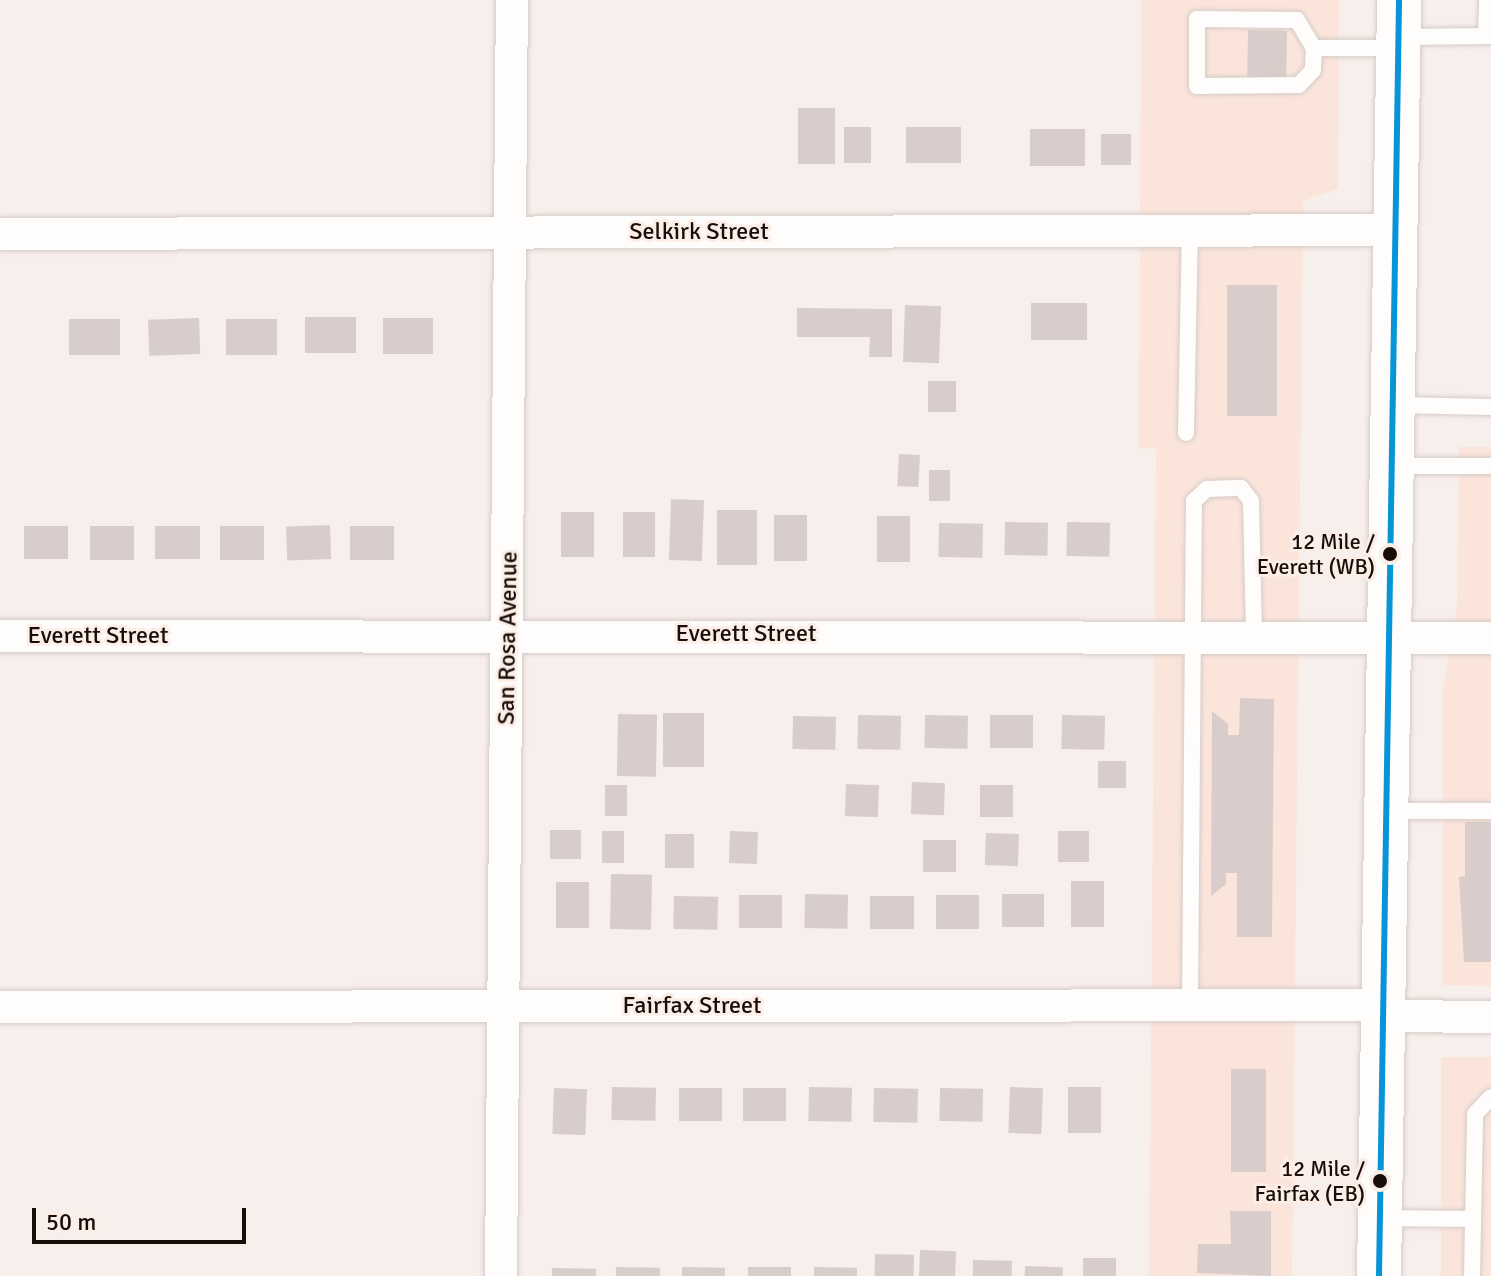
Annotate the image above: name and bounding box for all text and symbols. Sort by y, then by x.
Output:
street label: Selkirk Street [629,218,769,246]
place label: 12 Mile / Everett (WB) [1257,528,1375,580]
marker: 12 Mile / Everett (WB) [1382,546,1398,562]
street label: San Rosa Avenue [492,551,524,725]
street label: Everett Street [676,620,816,648]
street label: Everett Street [28,622,168,650]
street label: Fairfax Street [622,992,762,1020]
place label: 12 Mile / Fairfax (EB) [1255,1155,1365,1206]
marker: 12 Mile / Fairfax (EB) [1372,1173,1388,1189]
scale bar [36,1192,250,1242]
text: 50 m [46,1207,96,1237]

